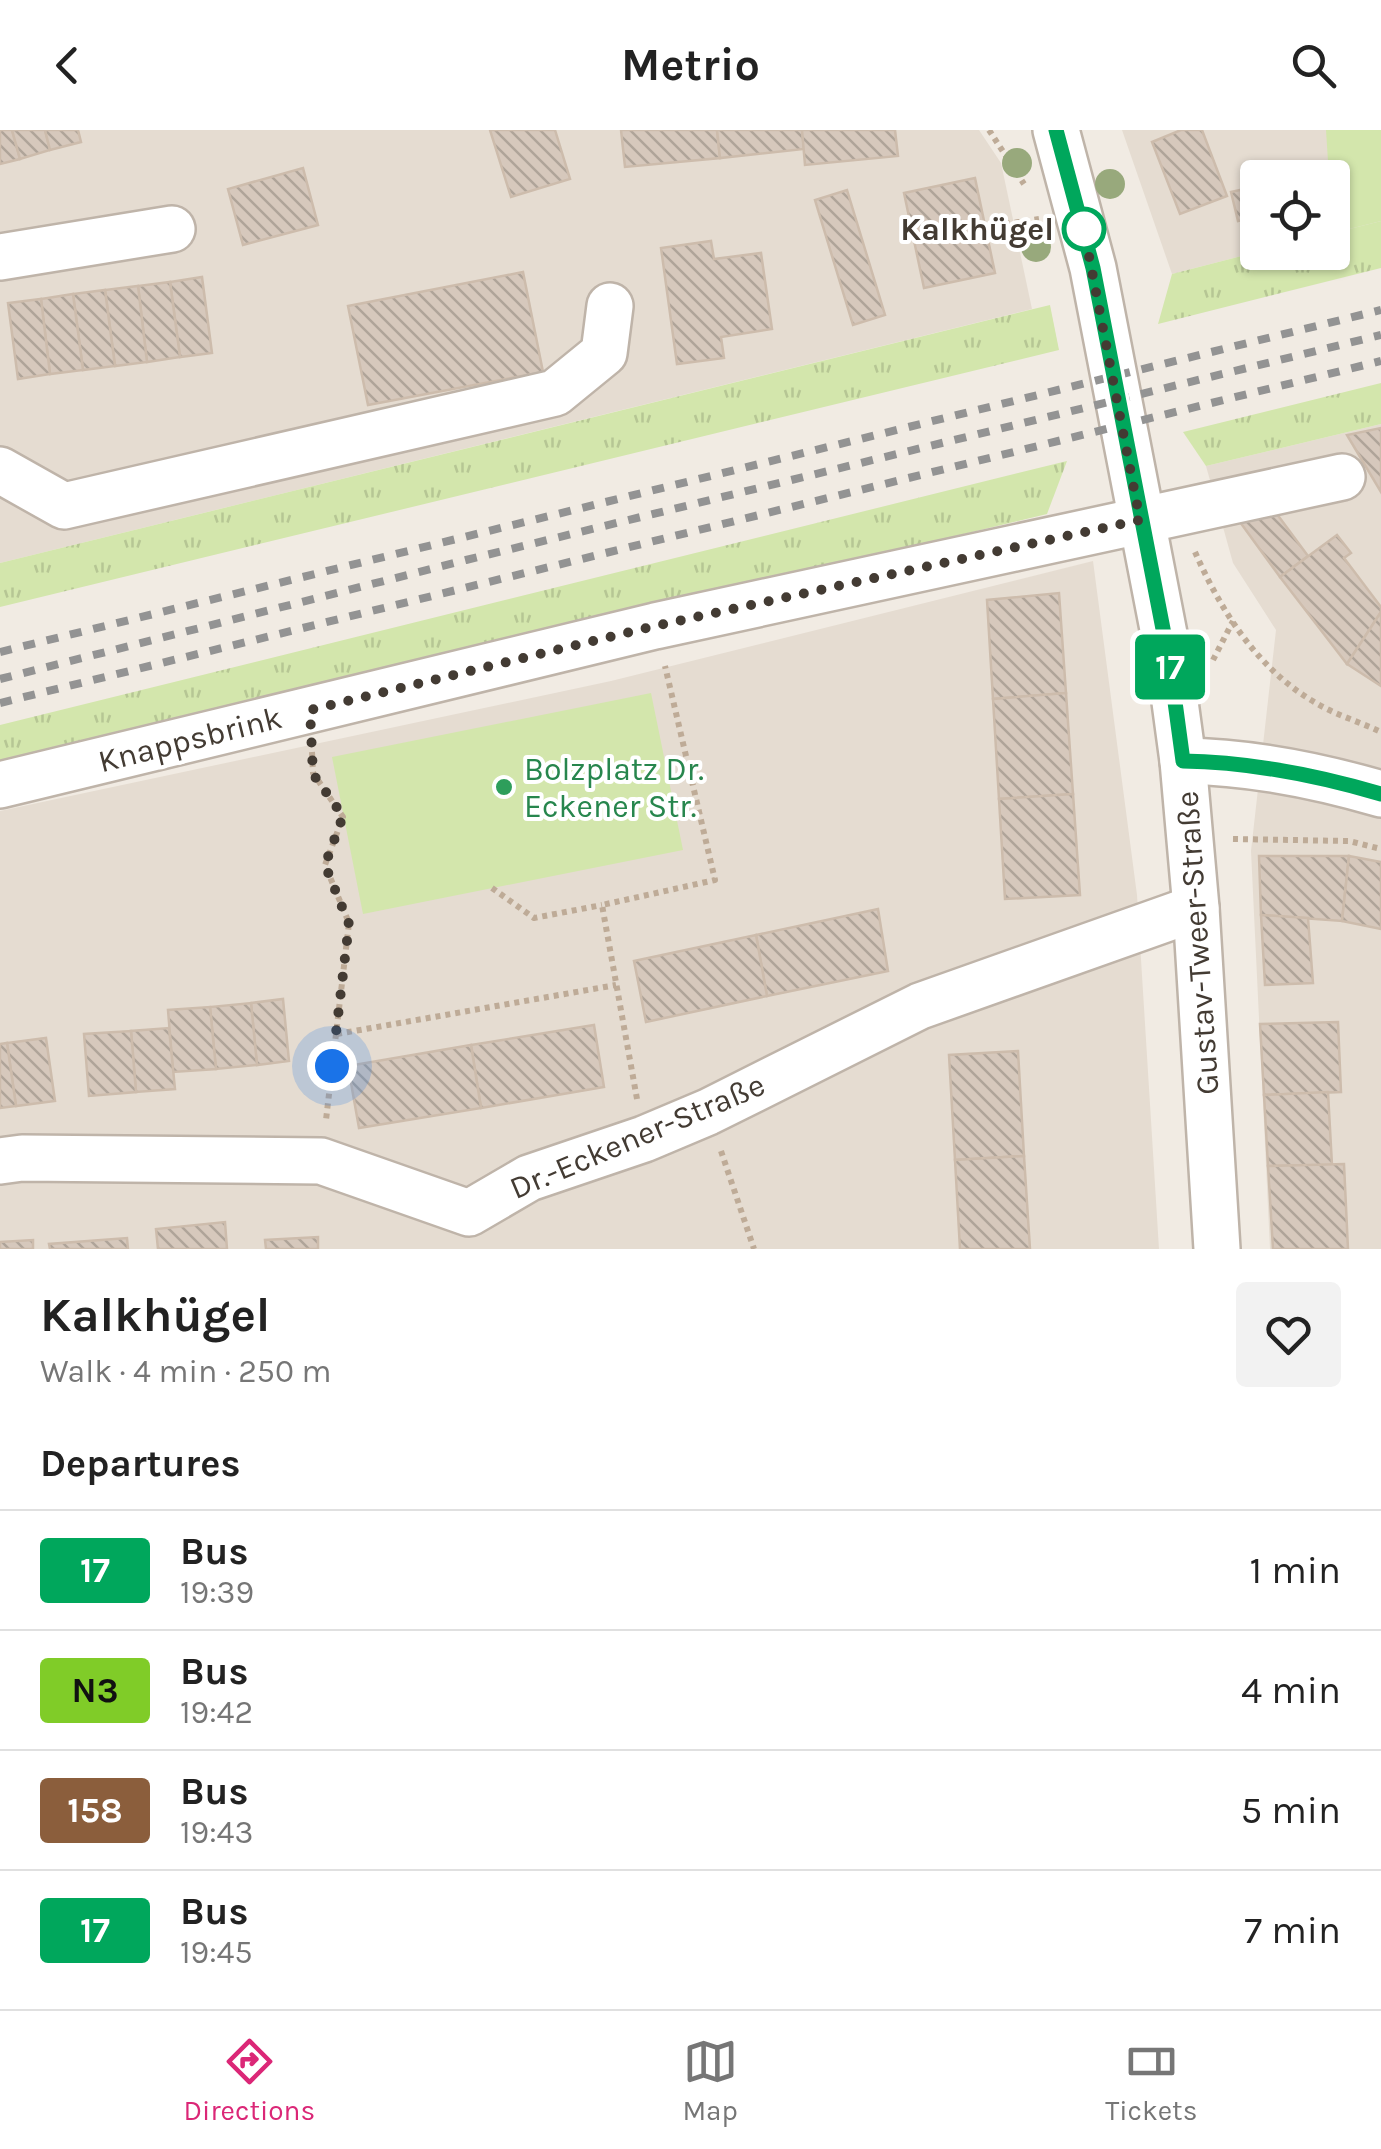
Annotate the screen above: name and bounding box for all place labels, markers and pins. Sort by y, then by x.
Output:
marker: Kalkhügel [1063,208,1105,250]
place label: Kalkhügel [900,211,1054,248]
place label: Bolzplatz Dr. Eckener Str. [524,751,704,825]
marker: Bolzplatz Dr. Eckener Str. [493,776,515,798]

